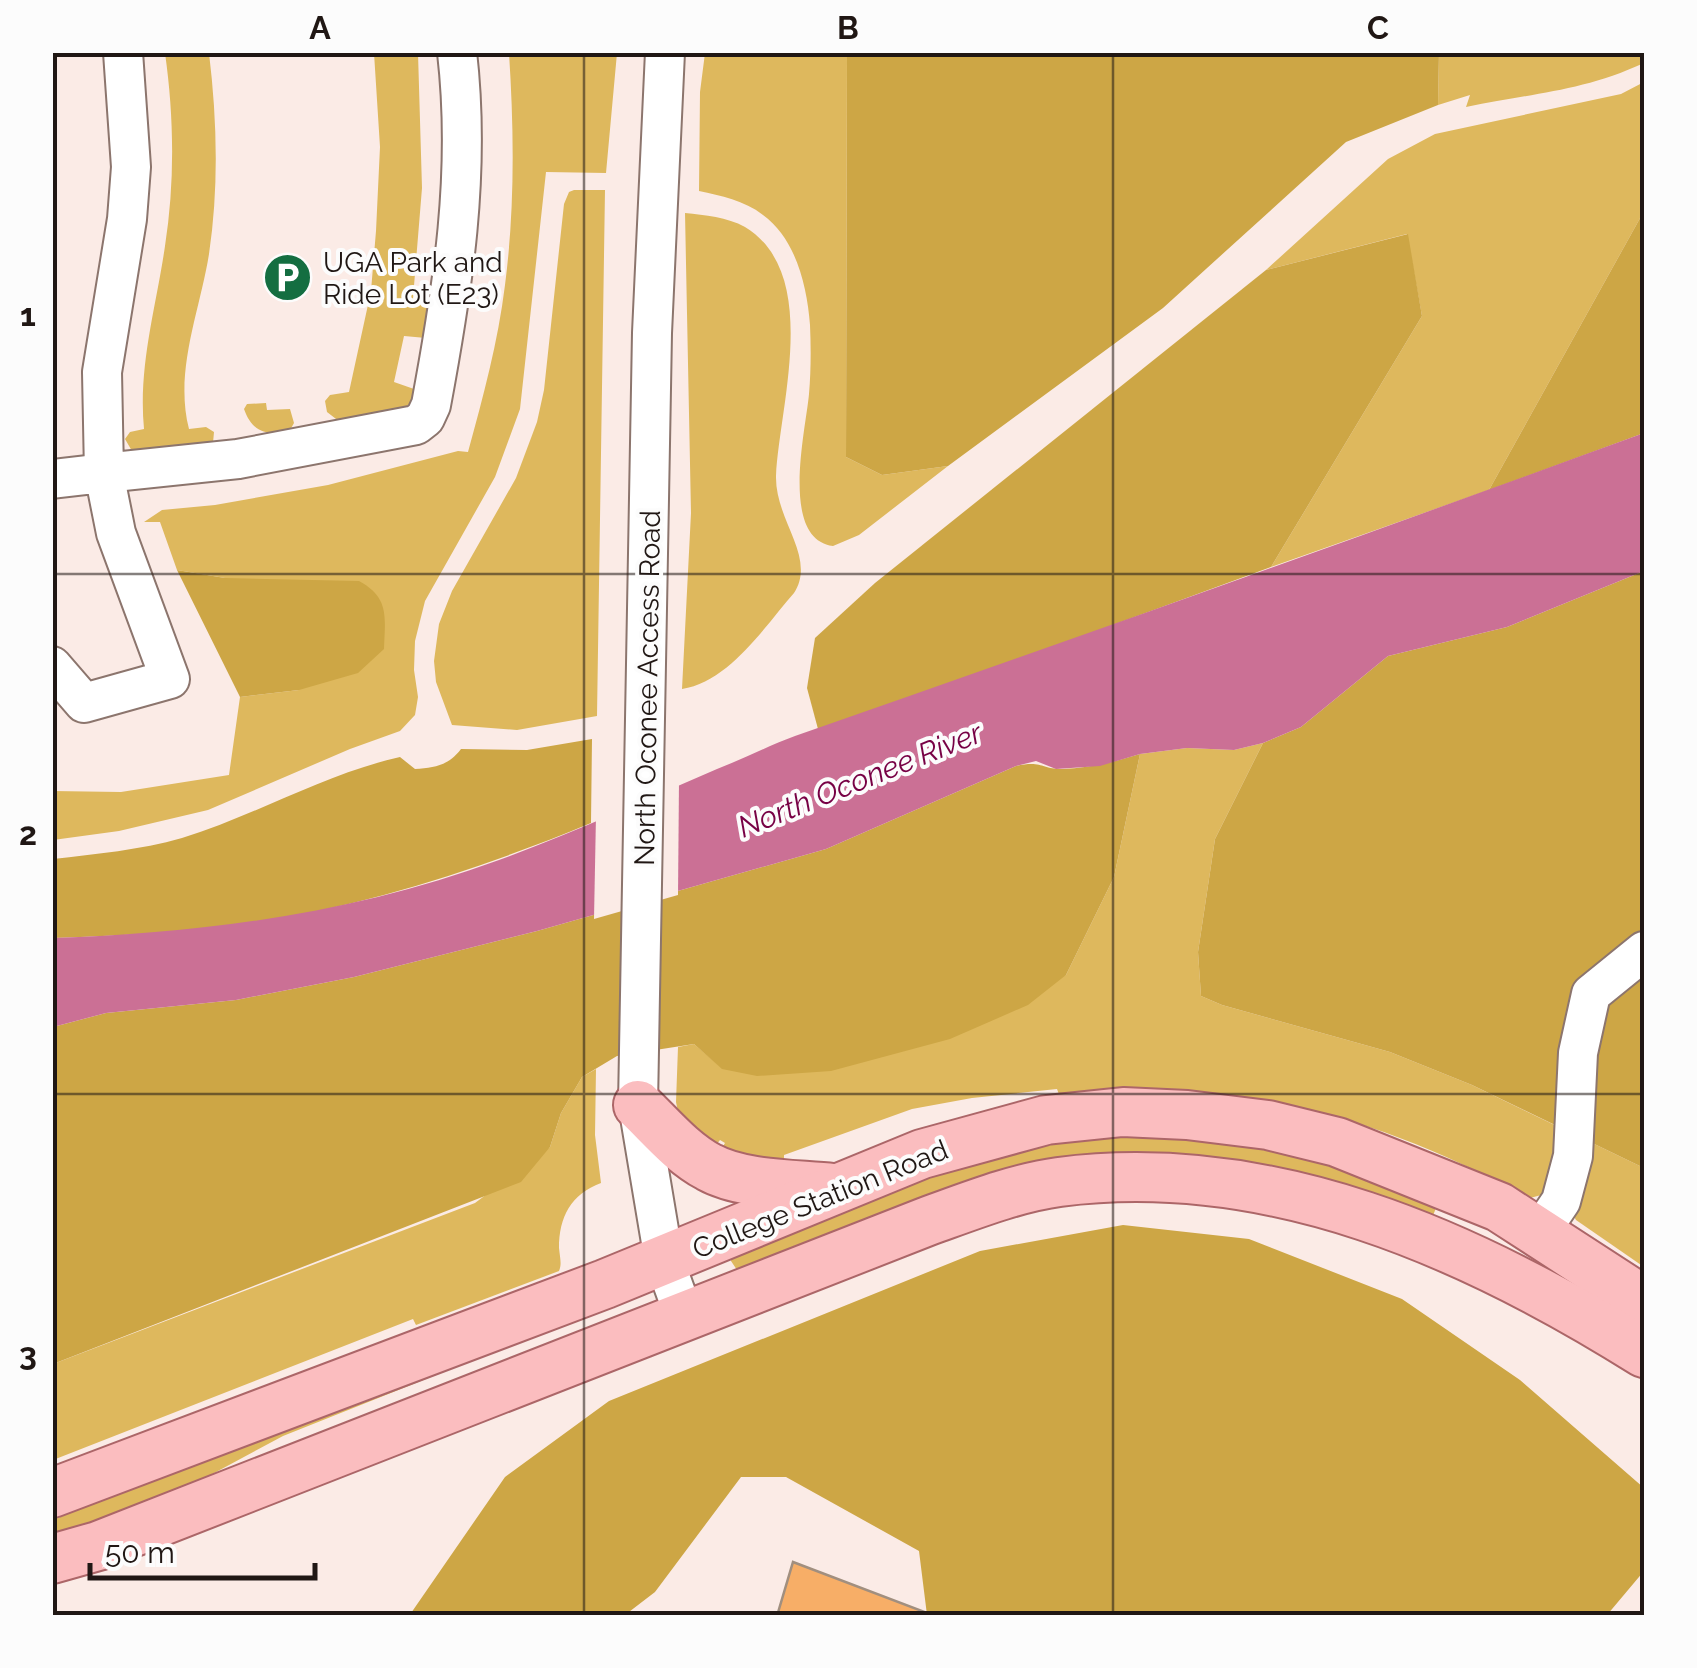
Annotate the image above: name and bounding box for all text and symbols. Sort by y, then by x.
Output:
text: A [309,9,331,46]
text: B [837,9,859,46]
text: C [1367,9,1389,46]
place label: UGA Park and Ride Lot (E23) [323,246,503,311]
parking icon: UGA Park and Ride Lot (E23) [262,252,314,304]
text: 1 [20,296,36,333]
street label: North Oconee Access Road [628,510,667,866]
water label: North Oconee River [733,714,989,844]
text: 2 [19,815,37,852]
street label: College Station Road [688,1133,953,1266]
text: 3 [19,1335,37,1372]
scale bar [90,1518,315,1580]
text: 50 m [105,1535,175,1570]

